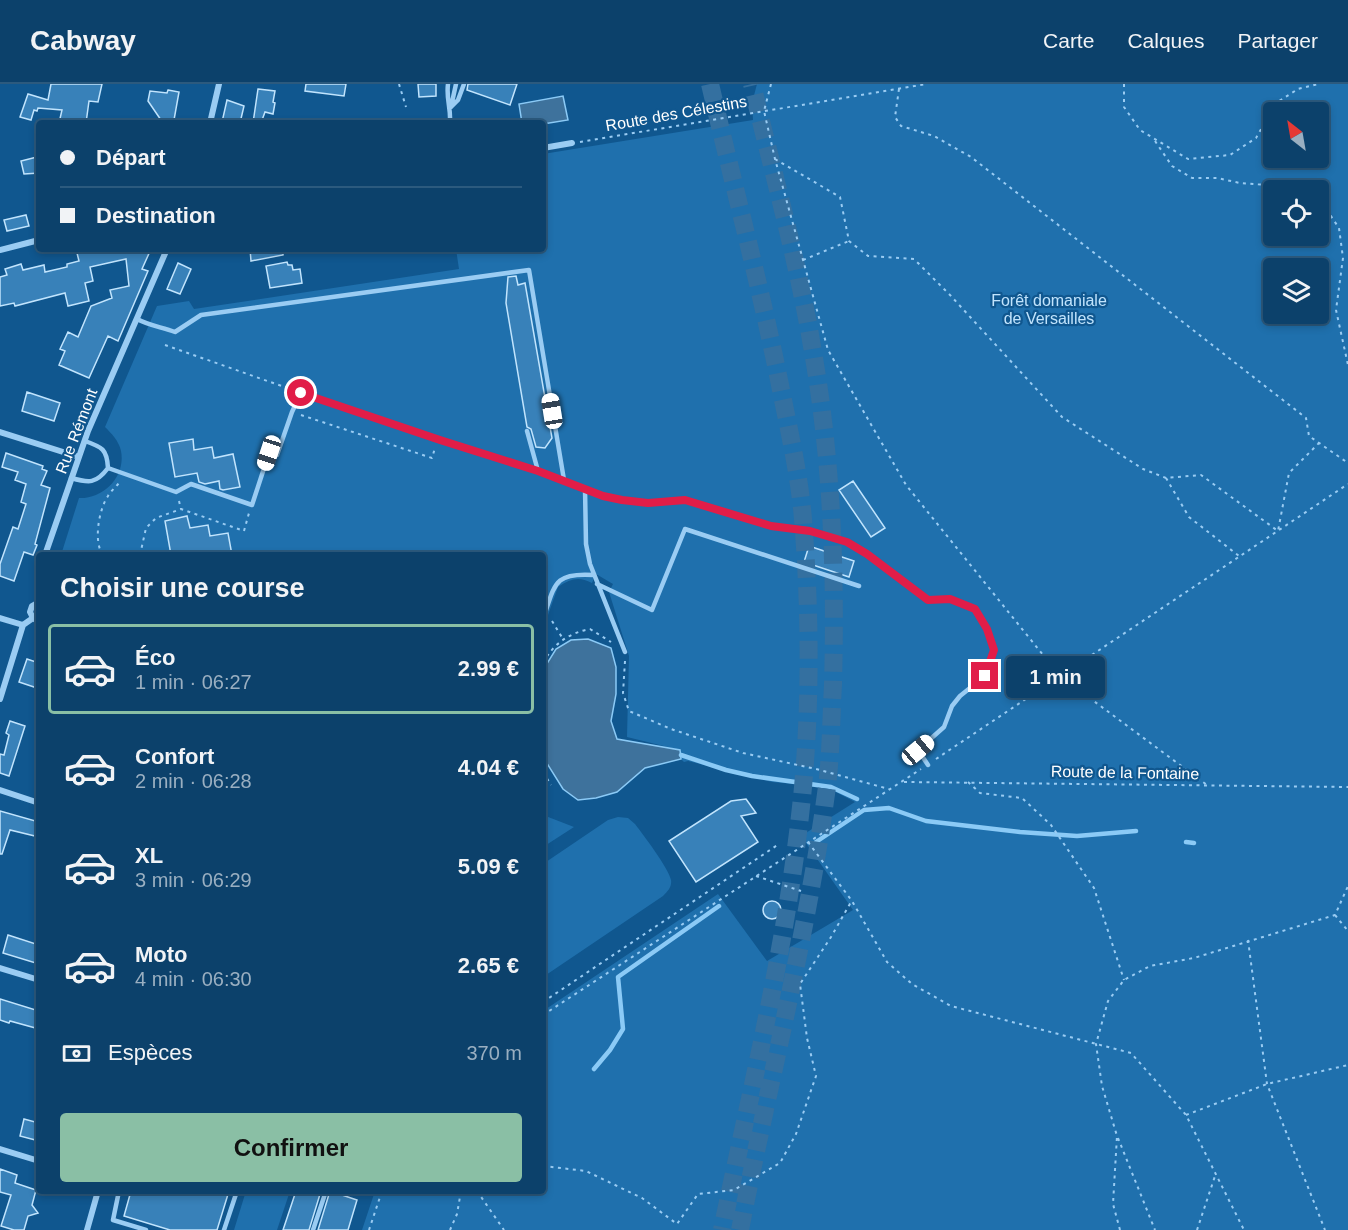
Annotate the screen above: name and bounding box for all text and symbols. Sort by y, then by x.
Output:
text: Cabway [30,25,136,56]
text: Carte [1043,29,1094,52]
text: Calques [1127,29,1204,52]
text: Partager [1237,29,1318,52]
street label: Route des Célestins [604,93,748,134]
north arrow [1263,102,1329,168]
map controls [1263,102,1329,324]
text: Départ [96,145,166,170]
button: locate [1263,180,1329,246]
text: Destination [96,203,216,228]
button: layers [1263,258,1329,324]
park label: Forêt domaniale de Versailles [991,292,1107,327]
route start [287,379,314,406]
street label: Rue Rémont [52,386,101,476]
car [540,392,564,430]
car [255,433,283,473]
text: Choisir une course [60,573,305,603]
icon: car [63,642,117,696]
text: Éco [135,645,175,670]
callout: 1 min [1006,655,1105,697]
text: 2.99 € [458,656,519,681]
route end [971,662,998,689]
text: 1 min [1029,666,1082,688]
text: 1 min · 06:27 [135,671,252,693]
car [898,732,938,768]
icon: car [63,741,117,795]
text: Confort [135,744,214,769]
text: 4.04 € [458,755,519,780]
street label: Route de la Fontaine [1051,763,1200,782]
text: 2 min · 06:28 [135,770,252,792]
icon: car [63,840,117,894]
text: XL [135,843,163,868]
text: 5.09 € [458,854,519,879]
text: 3 min · 06:29 [135,869,252,891]
icon: car [63,939,117,993]
text: Moto [135,942,188,967]
text: 2.65 € [458,953,519,978]
text: 4 min · 06:30 [135,968,252,990]
icon: cash [60,1037,93,1070]
text: Espèces [108,1040,192,1065]
text: 370 m [466,1042,522,1064]
button: Confirmer [60,1113,522,1182]

